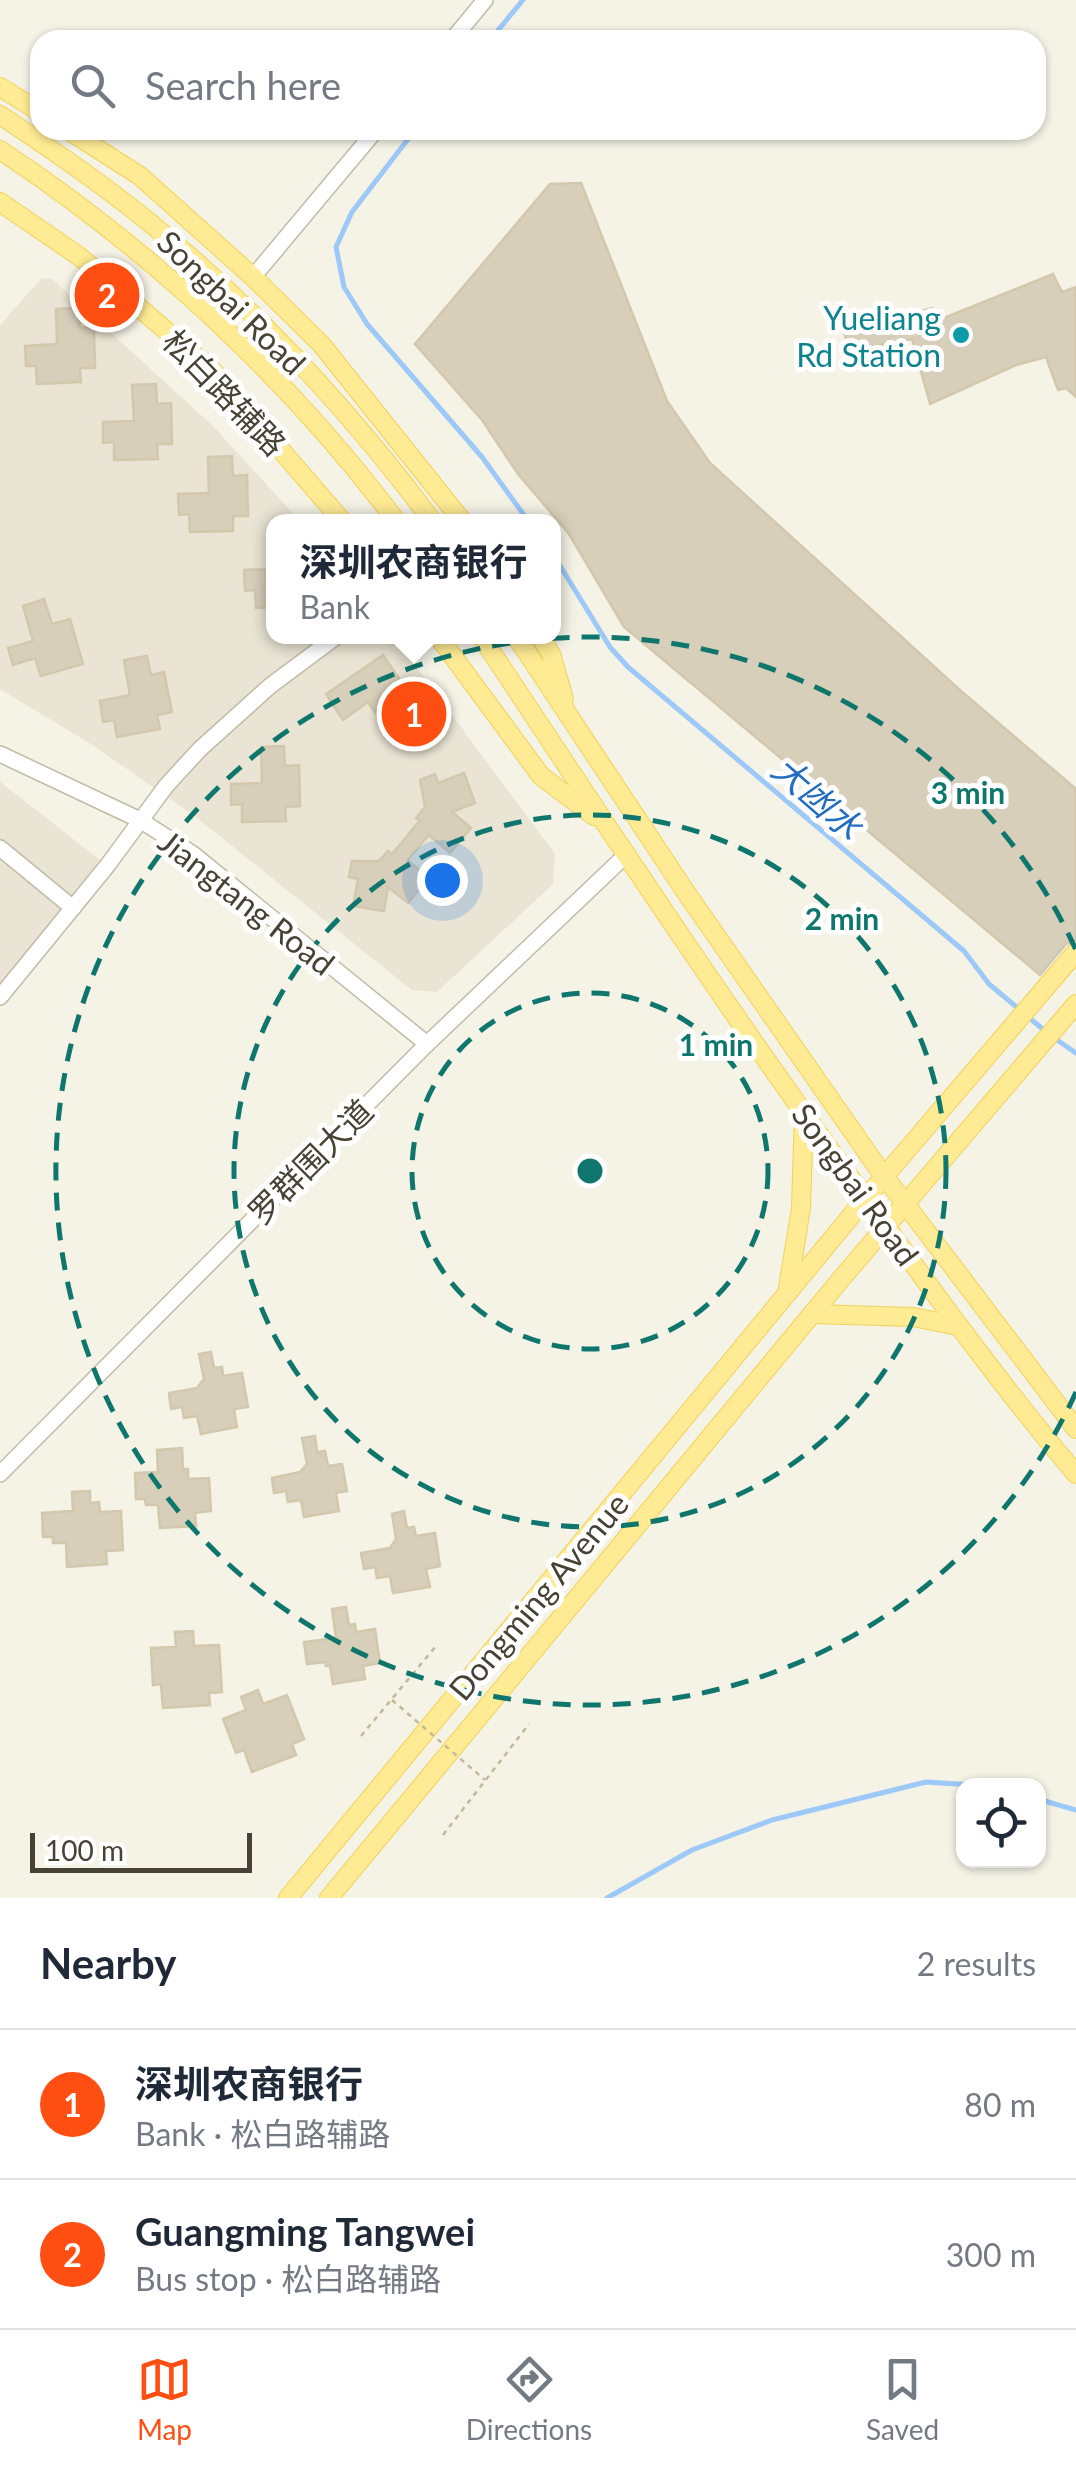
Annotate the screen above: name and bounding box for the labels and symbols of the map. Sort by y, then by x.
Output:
street label: Songbai Road [150,222,314,382]
pin: 2 [74,258,140,332]
place label: Yueliang Rd Station [796,298,941,374]
street label: 松白路辅路 [155,321,295,463]
marker: Yueliang Rd Station [950,324,972,346]
pin: 1 [382,676,446,752]
water label: 大凼水 [765,747,873,849]
text: 3 min [931,774,1005,810]
street label: Jiangtang Road [151,821,343,983]
your location [417,855,468,906]
text: 2 min [805,900,879,936]
text: 1 min [679,1026,753,1062]
street label: 罗群围大道 [240,1091,380,1231]
street label: Songbai Road [784,1095,928,1273]
centre of rings [572,1153,608,1189]
street label: Dongming Avenue [440,1485,636,1707]
scale bar [30,1828,252,1872]

